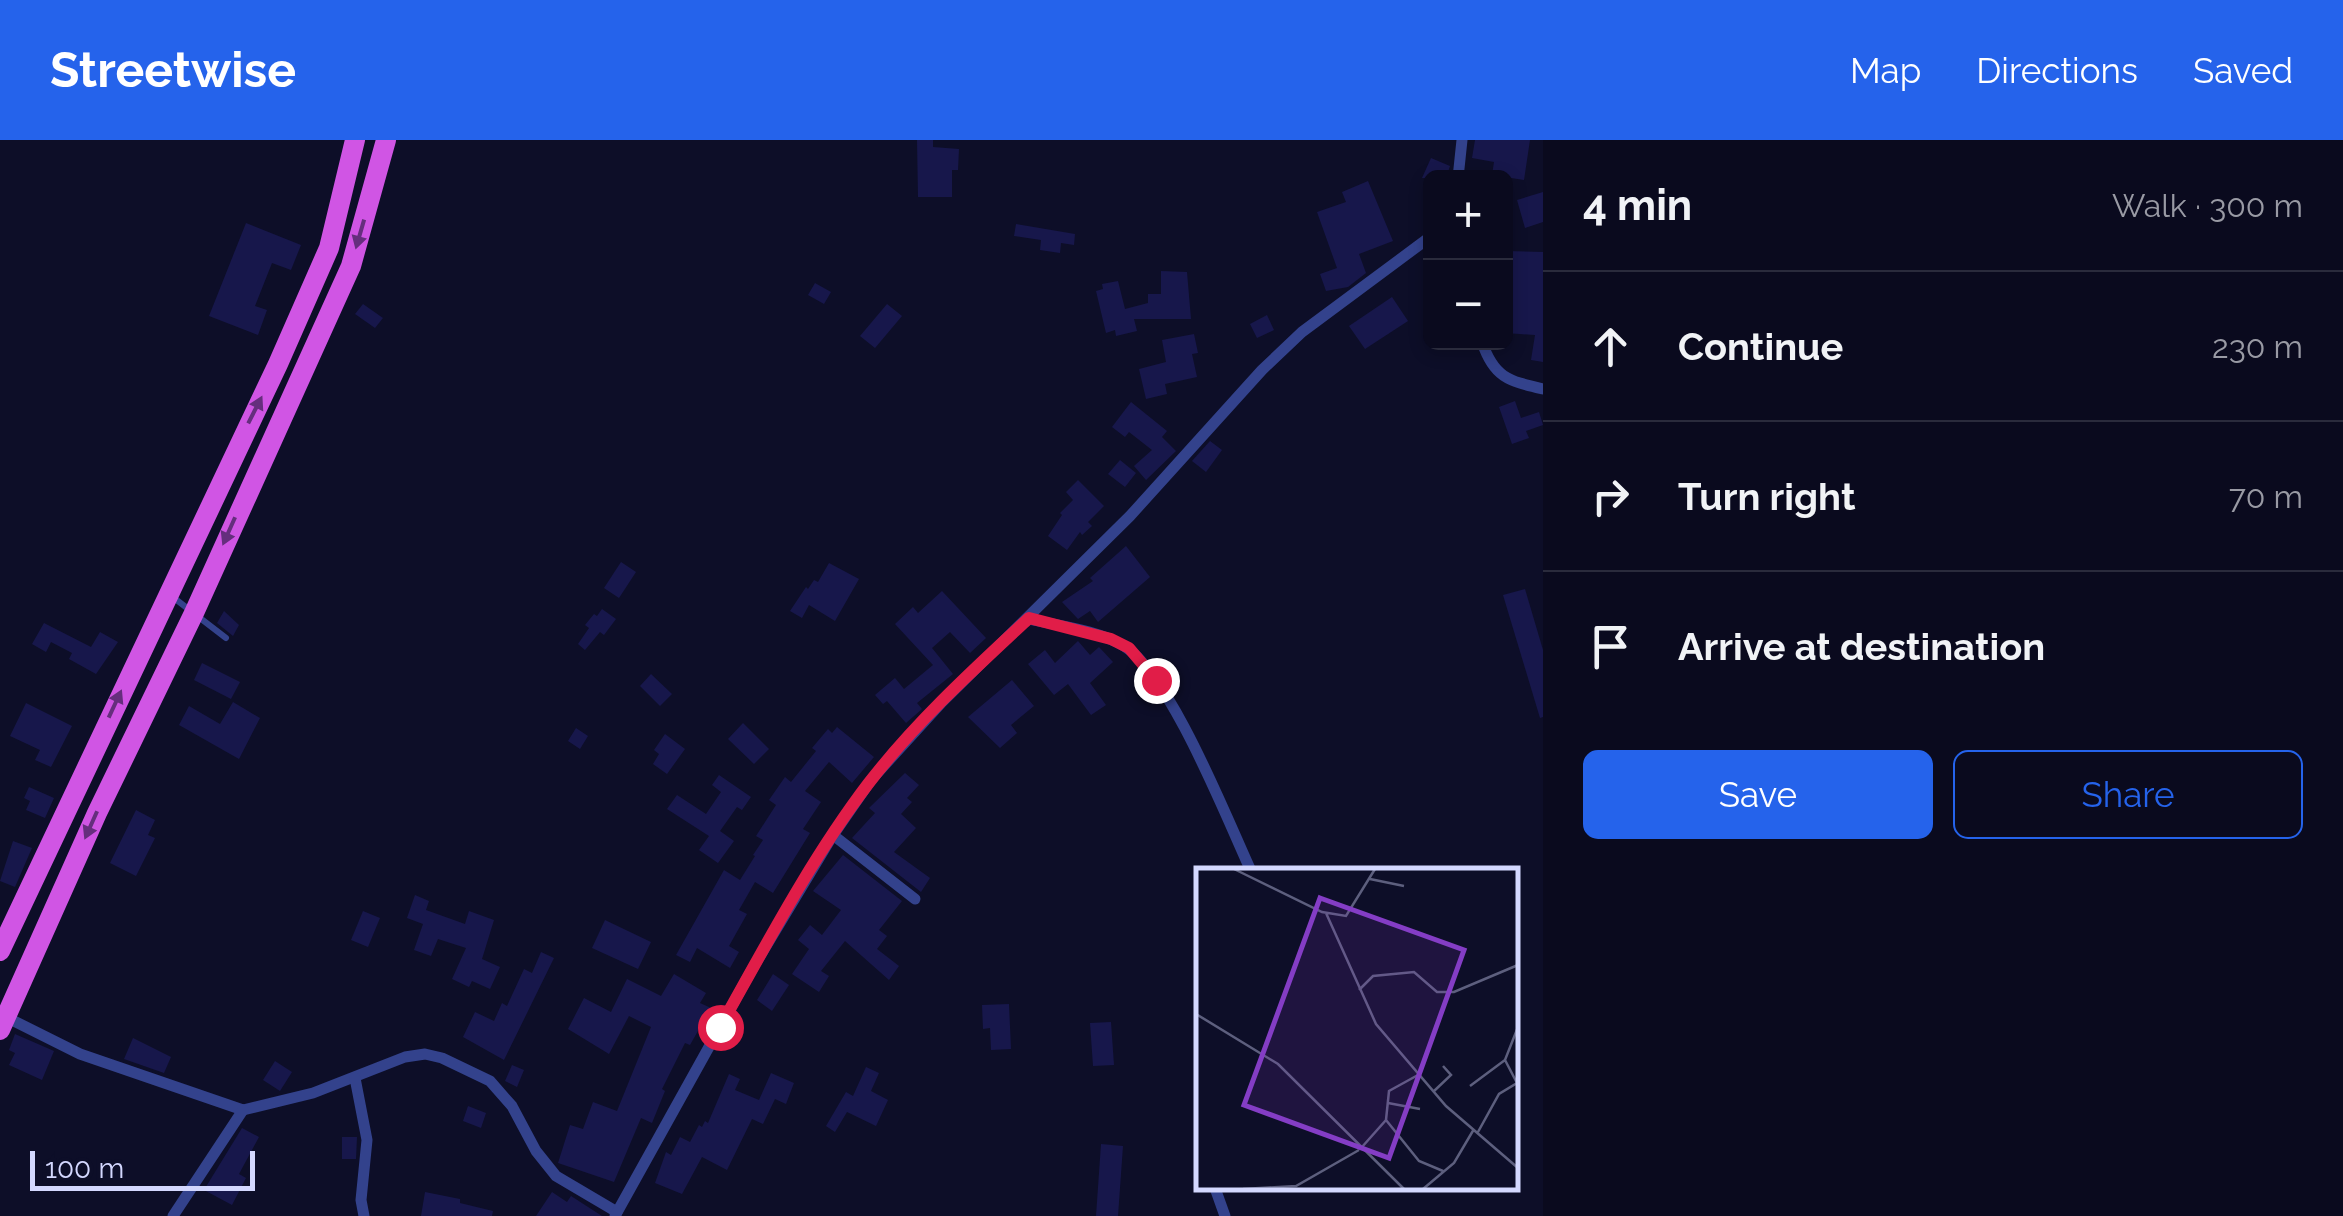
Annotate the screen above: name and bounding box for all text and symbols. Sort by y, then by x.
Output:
text: Streetwise [50,42,296,98]
text: Map [1850,50,1921,91]
text: Directions [1976,50,2138,91]
text: Saved [2193,50,2293,91]
map controls [1423,170,1513,350]
button: + [1423,170,1513,260]
text: 4 min [1583,181,1692,230]
text: Walk · 300 m [2112,187,2303,224]
one-way arrow [352,219,367,250]
button: − [1423,260,1513,350]
icon: ahead [1583,319,1638,374]
text: Continue [1678,324,1843,369]
text: 230 m [2212,328,2303,365]
one-way arrow [246,396,263,425]
icon: right [1583,469,1638,524]
text: Turn right [1678,474,1855,519]
text: 70 m [2229,478,2303,515]
one-way arrow [221,516,237,546]
icon: arrive [1583,619,1638,674]
text: Arrive at destination [1678,624,2045,669]
route end [1134,658,1180,704]
one-way arrow [107,689,124,718]
button: Save [1583,750,1933,839]
button: Share [1953,750,2303,839]
one-way arrow [83,811,100,840]
inset map [1196,868,1518,1191]
route start [698,1005,744,1051]
scale bar [30,1146,255,1190]
text: 100 m [45,1152,124,1185]

